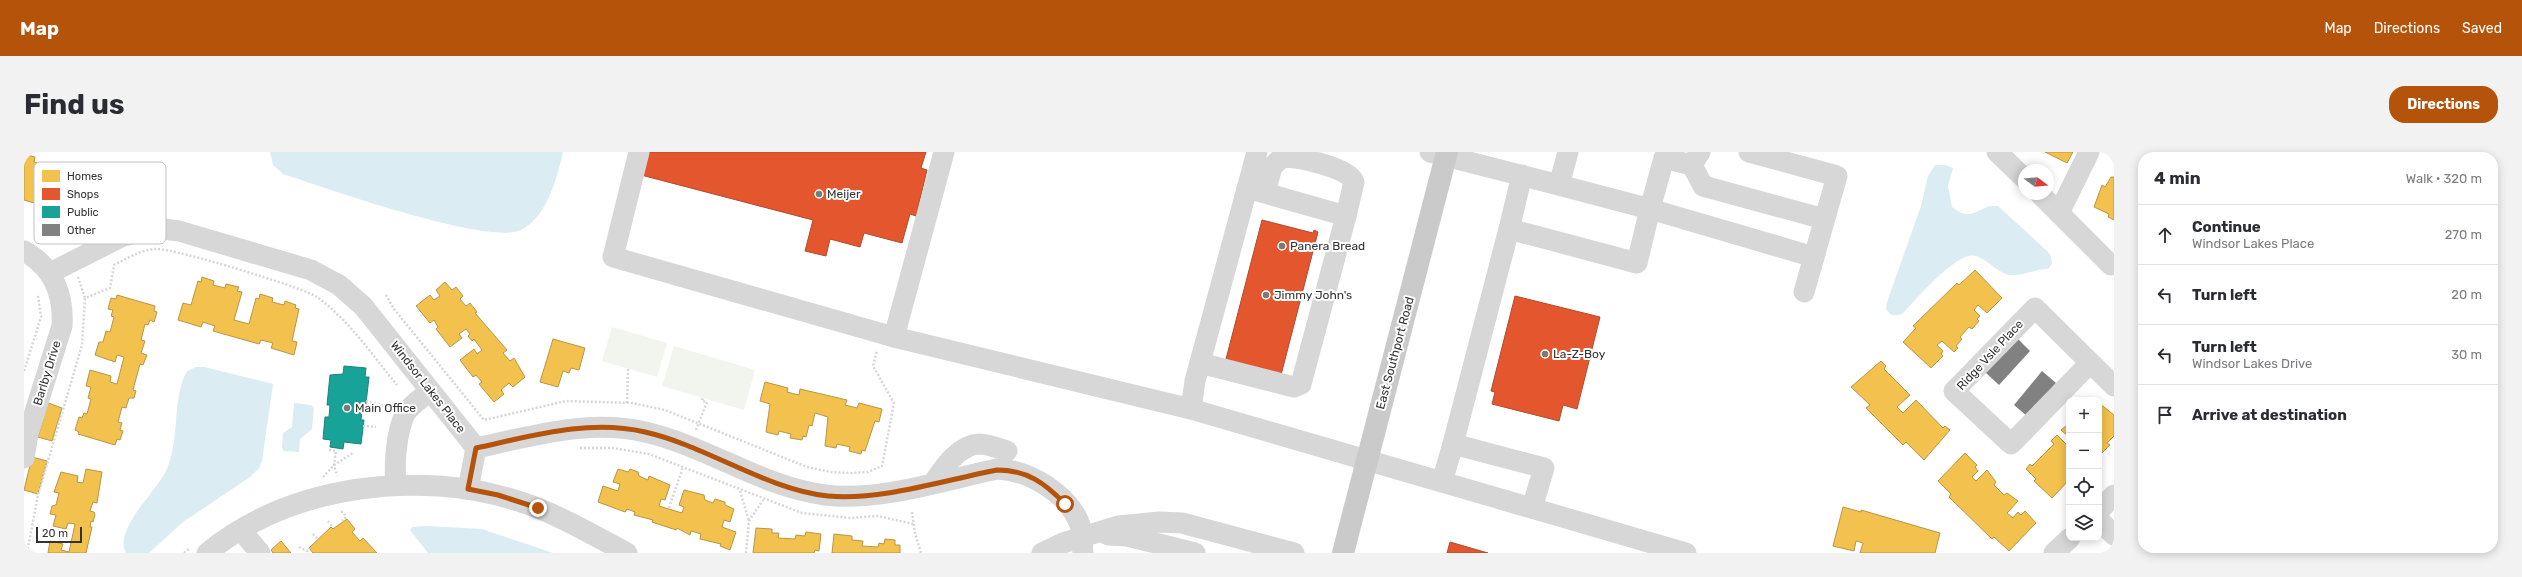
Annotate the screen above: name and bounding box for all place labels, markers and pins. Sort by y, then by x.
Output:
place label: Meijer [827,187,861,201]
marker: Meijer [814,189,824,199]
place label: Panera Bread [1290,239,1365,253]
marker: Panera Bread [1277,241,1287,251]
place label: Jimmy John's [1274,288,1352,302]
marker: Jimmy John's [1261,290,1271,300]
place label: La-Z-Boy [1553,347,1606,361]
marker: La-Z-Boy [1540,349,1550,359]
place label: Main Office [355,401,416,415]
marker: Main Office [342,403,352,413]

